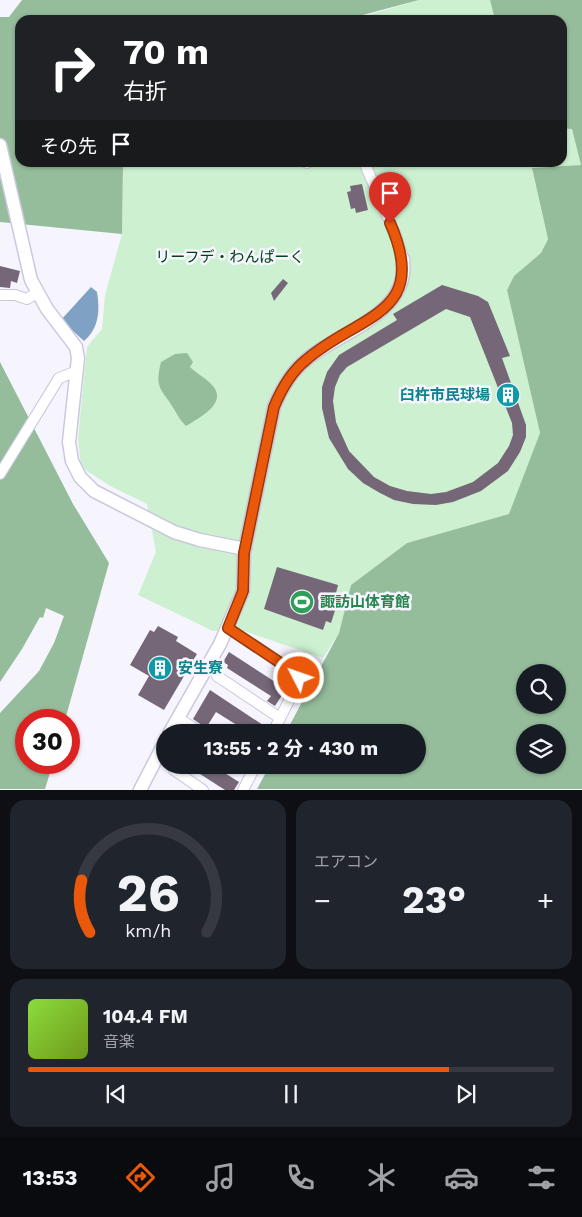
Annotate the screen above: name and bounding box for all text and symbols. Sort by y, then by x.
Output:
text: 70 m [123,31,209,73]
icon: right [40,35,105,100]
text: 右折 [123,79,167,104]
icon: arrive [107,130,135,158]
text: その先 [40,135,97,158]
pin [369,172,411,223]
icon: arrive [376,179,404,207]
park label: リーフデ・わんぱーく [155,248,305,266]
building icon: 臼杵市民球場 [495,382,521,408]
place label: 臼杵市民球場 [400,386,490,404]
sports icon: 諏訪山体育館 [289,589,315,615]
place label: 諏訪山体育館 [320,593,410,611]
position arrow [272,651,324,703]
building icon: 安生寮 [147,655,173,681]
place label: 安生寮 [178,659,223,677]
map controls [516,664,566,774]
button: search [516,664,566,714]
speed limit sign: 30 [15,709,80,774]
button: layers [516,724,566,774]
text: 13:55 · 2 分 · 430 m [204,737,378,760]
text: エアコン [314,852,378,871]
text: 26 [116,863,180,924]
text: 23° [402,878,466,922]
text: − [314,884,331,917]
text: + [537,884,554,917]
text: km/h [125,920,171,941]
text: 104.4 FM [103,1005,188,1028]
text: 音楽 [103,1032,135,1051]
icon: previous [102,1080,130,1108]
icon: pause [277,1080,305,1108]
icon: next [452,1080,480,1108]
icon: directions [123,1160,158,1195]
icon: music [203,1160,238,1195]
icon: phone [283,1160,318,1195]
icon: climate [364,1160,399,1195]
icon: car [444,1160,479,1195]
icon: filters [524,1160,559,1195]
text: 13:53 [23,1165,78,1190]

